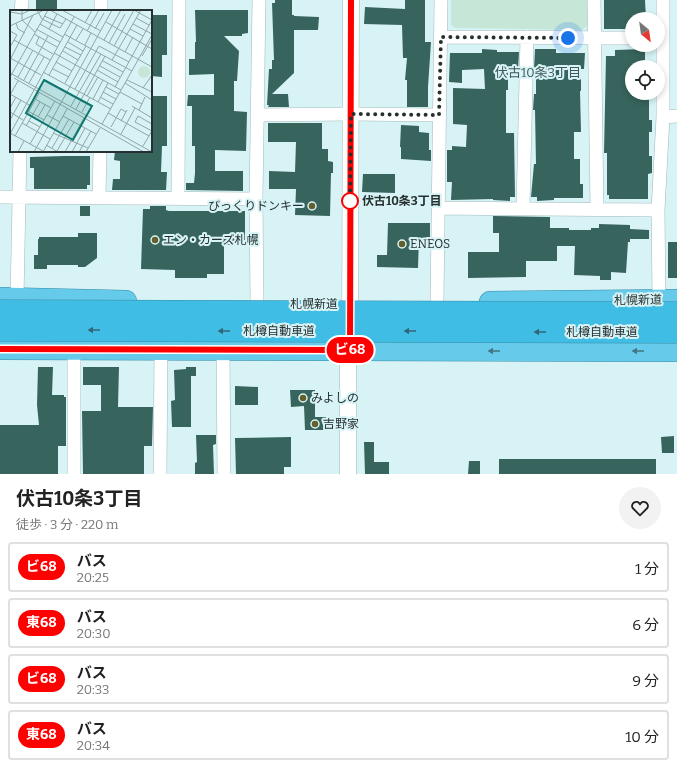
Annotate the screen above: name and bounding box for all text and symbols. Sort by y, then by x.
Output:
inset map [10,10,152,152]
north arrow [625,12,665,52]
map controls [625,12,665,100]
your location [558,28,578,48]
button: locate [625,60,665,100]
district label: 伏古10条3丁目 [495,65,581,80]
marker: 伏古10条3丁目 [341,192,359,210]
place label: 伏古10条3丁目 [362,194,442,208]
place label: びっくりドンキー [208,199,304,213]
marker: びっくりドンキー [307,201,317,211]
place label: エン・カーズ札幌 [163,233,258,247]
marker: エン・カーズ札幌 [150,235,160,245]
place label: ENEOS [410,237,450,251]
marker: ENEOS [397,239,407,249]
street label: 札幌新道 [614,293,662,307]
street label: 札幌新道 [290,297,338,311]
street label: 札樽自動車道 [243,324,315,338]
street label: 札樽自動車道 [566,325,638,339]
one-way arrow [87,327,100,333]
one-way arrow [217,328,230,334]
one-way arrow [403,328,416,334]
one-way arrow [533,329,546,335]
line badge: ビ68 [327,337,373,363]
text: ビ68 [335,341,365,358]
one-way arrow [487,348,500,354]
one-way arrow [631,348,644,354]
place label: みよしの [311,391,359,405]
marker: みよしの [298,393,308,403]
place label: 吉野家 [323,417,359,431]
marker: 吉野家 [310,419,320,429]
text: 伏古10条3丁目 [16,487,142,510]
button: heart [619,487,661,529]
text: 徒歩 · 3 分 · 220 m [16,517,118,532]
text: バス [77,552,107,570]
text: ビ68 [26,558,57,575]
text: 1 分 [635,560,659,578]
text: 20:25 [77,570,109,585]
text: バス [77,608,107,626]
text: 東68 [26,614,57,631]
text: 6 分 [632,616,659,634]
text: 20:30 [77,626,111,641]
text: バス [77,664,107,682]
text: ビ68 [26,670,57,687]
text: 9 分 [632,672,659,690]
text: 20:33 [77,682,109,697]
text: バス [77,720,107,738]
text: 東68 [26,726,57,743]
text: 10 分 [625,728,659,746]
text: 20:34 [77,738,110,753]

